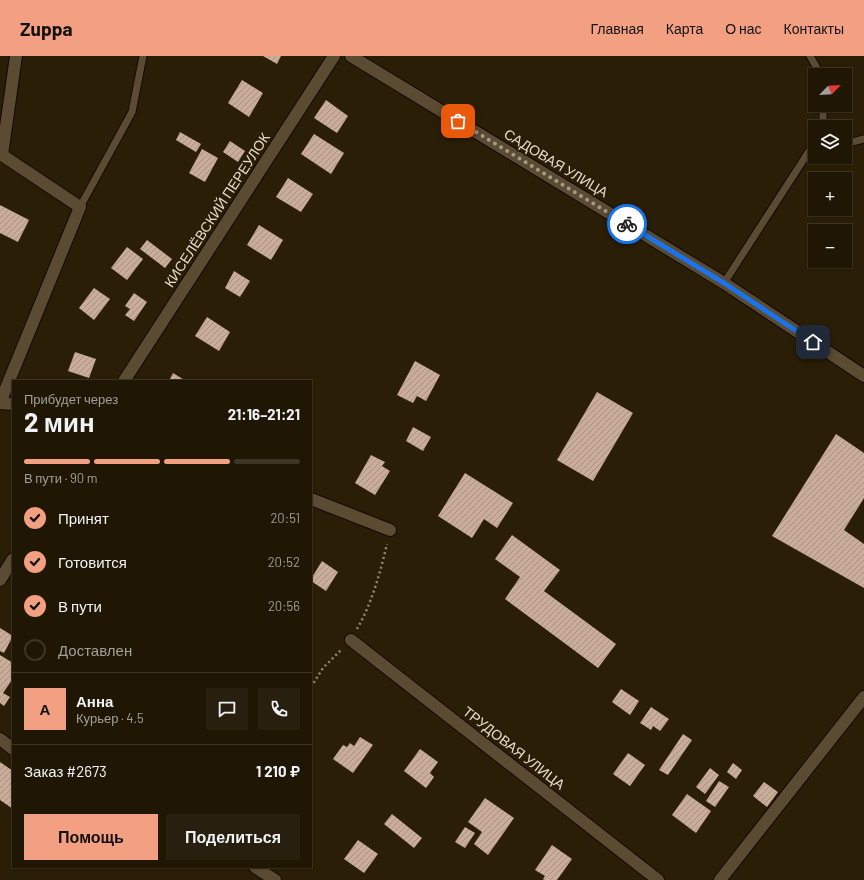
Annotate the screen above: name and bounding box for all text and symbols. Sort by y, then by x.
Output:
text: Zuppa [20,17,73,40]
text: Главная [591,20,644,37]
text: Карта [666,20,703,37]
text: О нас [725,20,762,37]
text: Контакты [784,20,844,37]
north arrow [808,68,852,112]
map controls [808,68,852,268]
pin [441,104,475,138]
icon: bag [447,110,469,132]
button: layers [808,120,852,164]
street label: САДОВАЯ УЛИЦА [501,125,612,201]
street label: КИСЕЛЁВСКИЙ ПЕРЕУЛОК [160,128,273,290]
button: + [808,172,852,216]
courier [607,204,647,244]
icon: bike [616,213,638,235]
button: − [808,224,852,268]
pin [796,325,830,359]
icon: home [802,331,824,353]
text: Прибудет через [24,391,118,407]
text: 21:16–21:21 [228,405,300,423]
text: 2 мин [24,406,95,437]
text: В пути · 90 m [24,470,97,486]
icon: check [24,507,46,529]
text: Принят [58,509,109,527]
text: 20:51 [270,510,300,526]
icon: check [24,551,46,573]
text: Готовится [58,553,127,571]
text: 20:52 [268,554,300,570]
icon: check [24,595,46,617]
text: В пути [58,597,102,615]
text: 20:56 [268,598,300,614]
text: Доставлен [58,641,132,659]
button: chat [206,688,248,730]
button: phone [258,688,300,730]
text: Анна [76,692,113,710]
text: А [40,700,50,718]
street label: ТРУДОВАЯ УЛИЦА [460,703,569,793]
text: Курьер · 4.5 [76,710,144,726]
text: Заказ #2673 [24,762,107,780]
text: 1 210 ₽ [256,762,300,780]
button: Помощь [24,814,158,860]
button: Поделиться [166,814,300,860]

